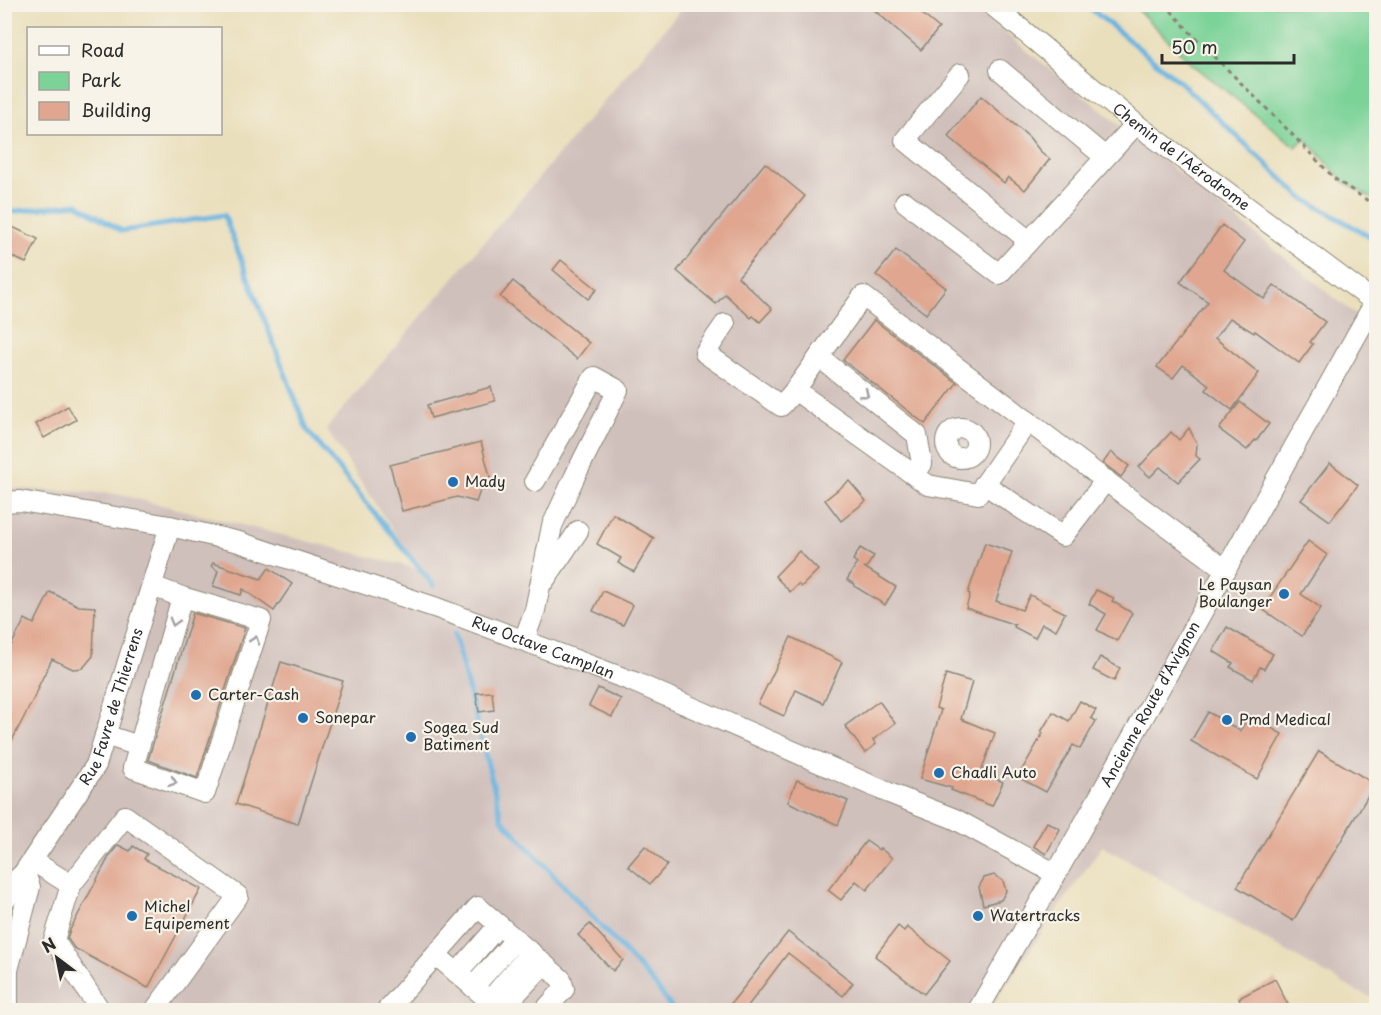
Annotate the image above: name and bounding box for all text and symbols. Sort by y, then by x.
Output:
legend [27,27,222,135]
scale bar [1162,27,1294,65]
text: 50 m [1171,33,1218,60]
text: Road [81,36,125,63]
text: Park [81,66,121,93]
text: Building [81,96,151,123]
street label: Chemin de l'Aérodrome [1108,96,1255,215]
one-way arrow [858,386,869,397]
place label: Mady [465,469,506,492]
marker: Mady [446,475,460,489]
place label: Le Paysan Boulanger [1198,572,1272,612]
marker: Le Paysan Boulanger [1277,587,1291,601]
street label: Rue Octave Camplan [469,609,618,684]
one-way arrow [169,616,181,627]
street label: Ancienne Route d'Avignon [1094,617,1205,791]
street label: Rue Favre de Thierrens [73,625,148,789]
one-way arrow [247,635,260,646]
place label: Carter-Cash [208,682,299,705]
marker: Carter-Cash [189,688,203,702]
place label: Sonepar [315,705,376,728]
place label: Pmd Medical [1239,707,1331,730]
marker: Sonepar [296,711,310,725]
marker: Pmd Medical [1220,713,1234,727]
place label: Sogea Sud Batiment [423,715,499,755]
marker: Sogea Sud Batiment [404,730,418,744]
place label: Chadli Auto [951,760,1037,783]
marker: Chadli Auto [932,766,946,780]
one-way arrow [167,775,178,787]
place label: Michel Equipement [144,894,230,934]
place label: Watertracks [990,903,1080,926]
marker: Michel Equipement [125,909,139,923]
marker: Watertracks [971,909,985,923]
north arrow [27,928,87,988]
text: N [37,931,60,958]

